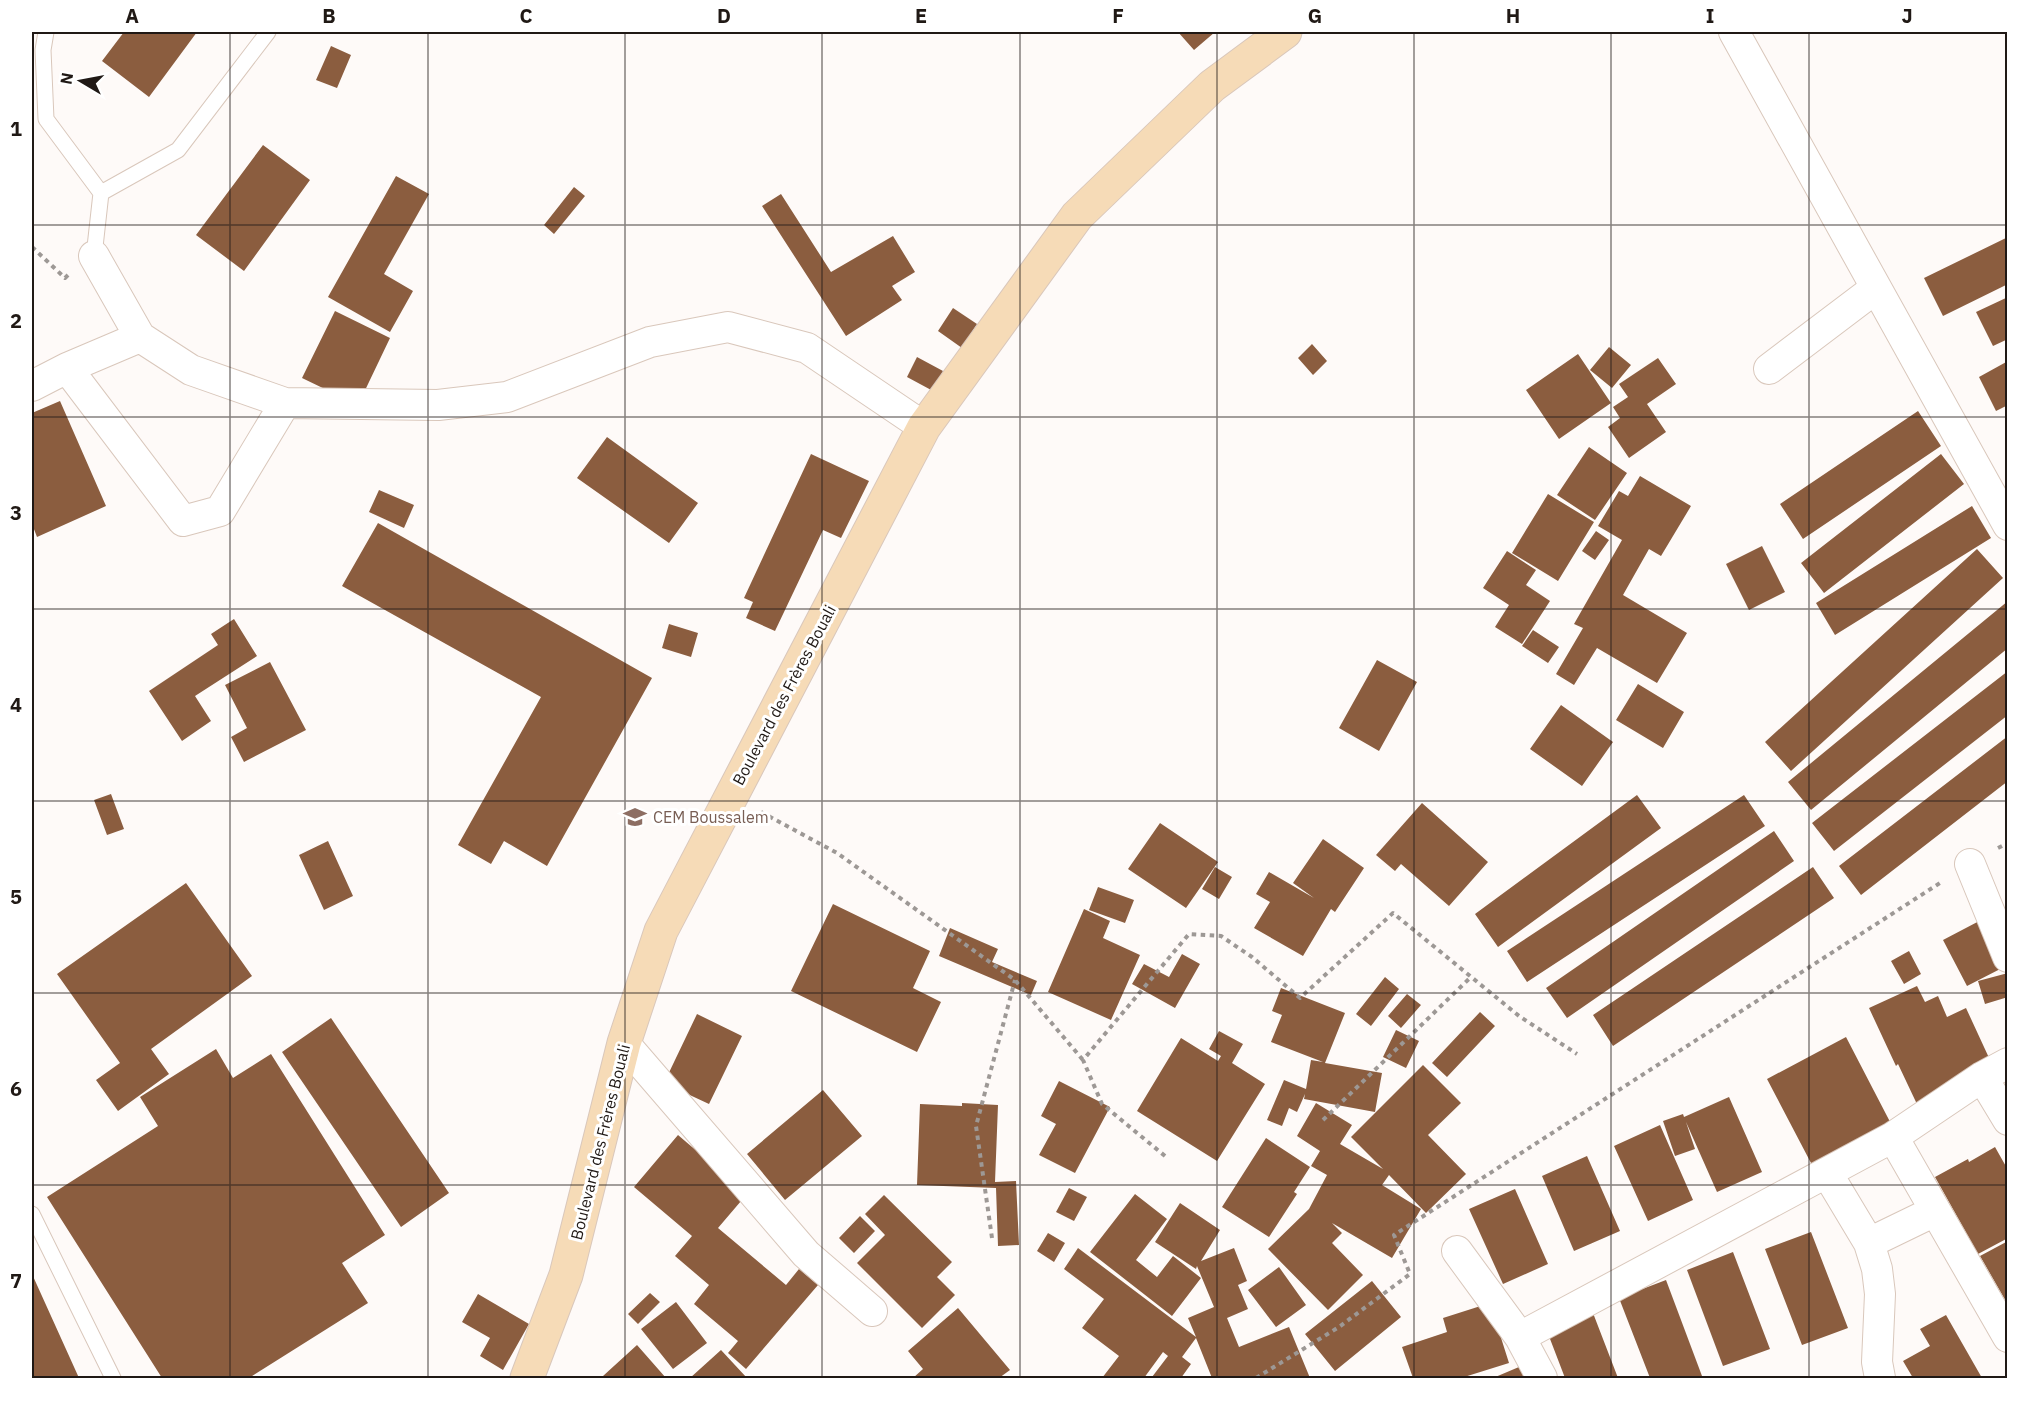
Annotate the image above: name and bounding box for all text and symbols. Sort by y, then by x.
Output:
text: A [125,2,139,29]
text: B [322,2,336,29]
text: C [519,2,533,29]
text: D [717,2,731,29]
text: E [915,2,927,29]
text: F [1112,2,1124,29]
text: G [1308,2,1322,29]
text: H [1506,2,1520,29]
text: I [1706,2,1714,29]
text: J [1901,2,1913,29]
north arrow [51,51,111,111]
text: N [55,71,77,86]
text: 1 [10,115,22,142]
text: 2 [10,307,22,334]
text: 3 [10,499,22,526]
street label: Boulevard des Frères Bouali [728,602,840,788]
text: 4 [10,691,22,718]
school or university icon: CEM Boussalem [622,804,648,830]
place label: CEM Boussalem [653,807,769,827]
text: 5 [10,883,22,910]
street label: Boulevard des Frères Bouali [566,1042,634,1242]
text: 6 [10,1075,22,1102]
text: 7 [10,1267,22,1294]

